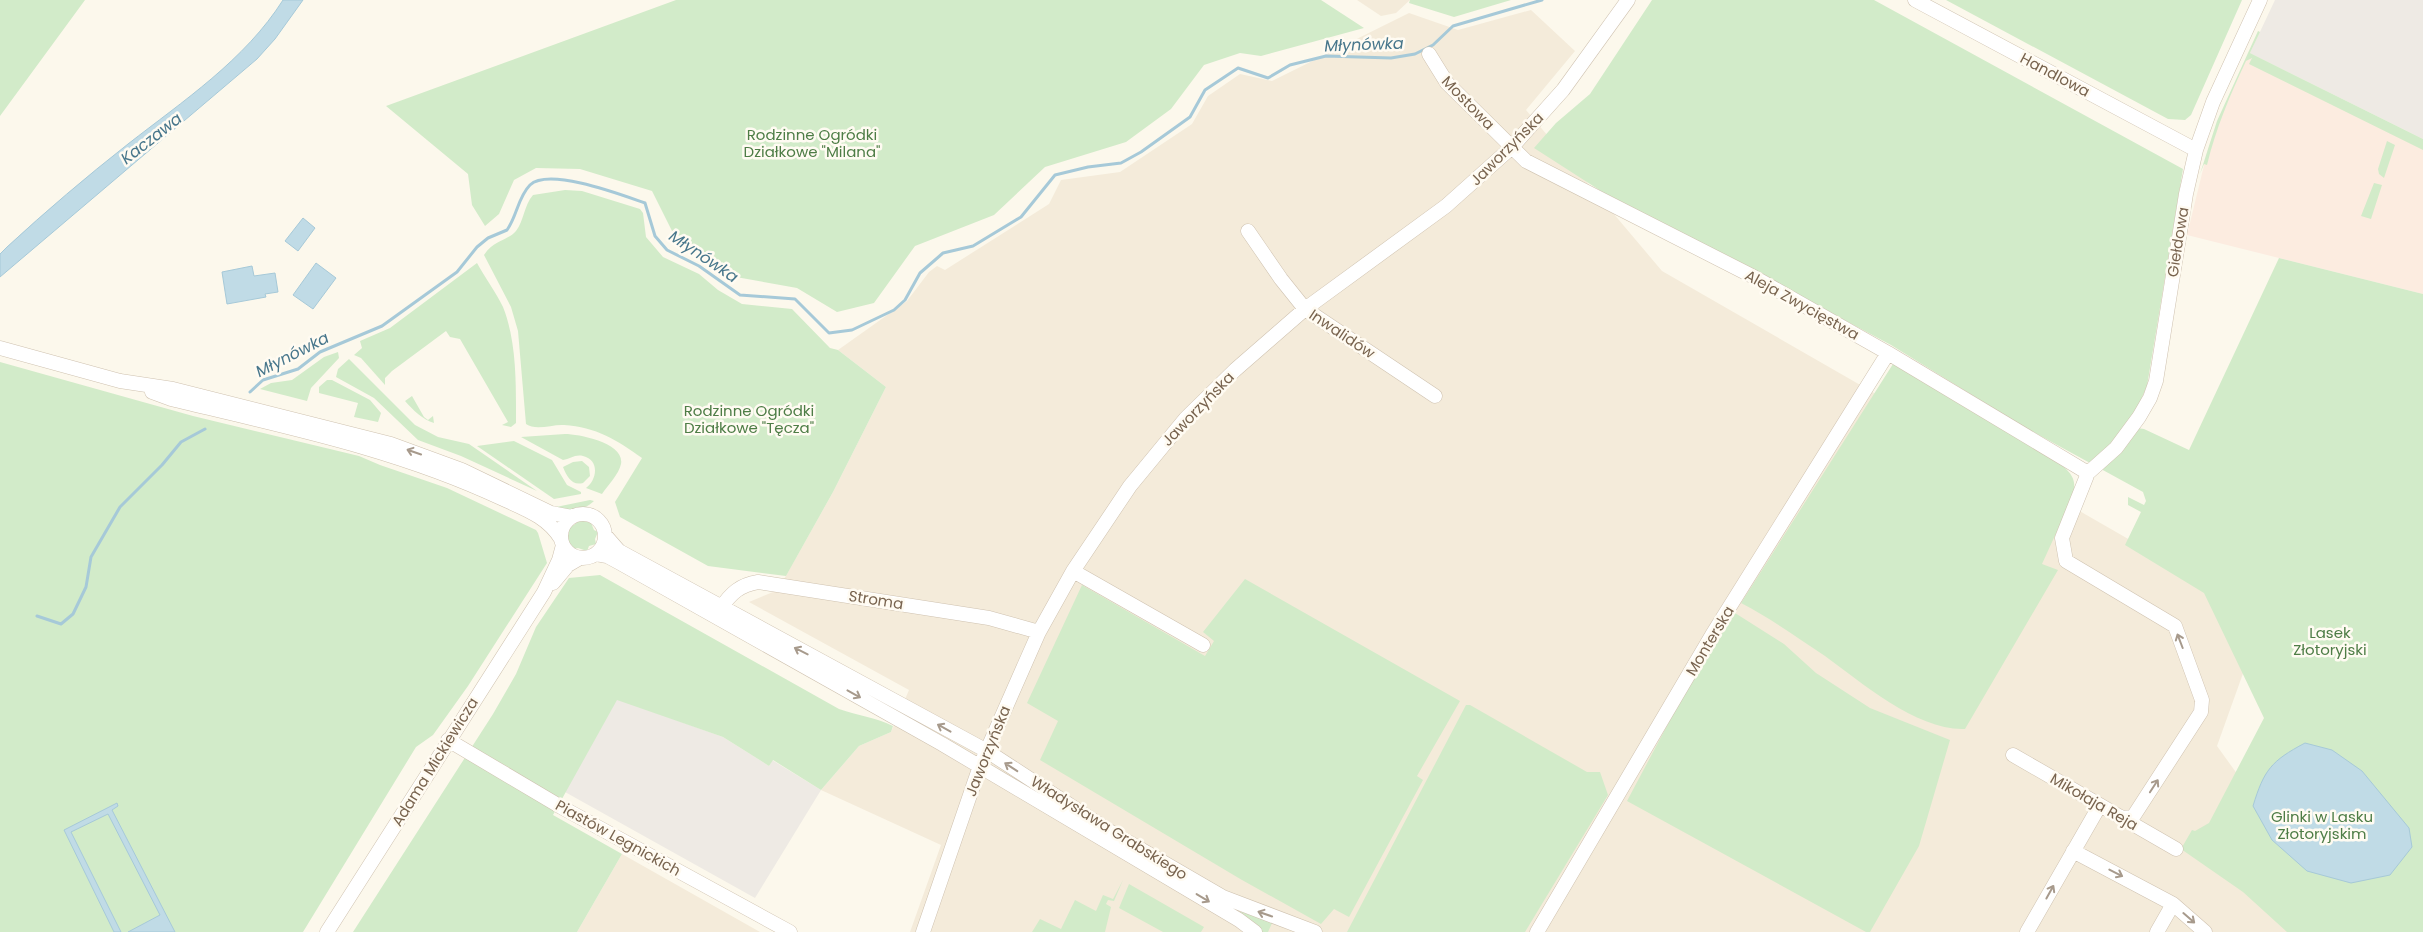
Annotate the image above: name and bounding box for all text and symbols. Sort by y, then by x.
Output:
water label: Młynówka [1324,32,1404,57]
street label: Handlowa [2017,47,2094,102]
street label: Mostowa [1437,71,1499,134]
water label: Kaczawa [116,107,187,170]
street label: Jaworzyńska [1465,107,1548,190]
park label: Rodzinne Ogródki Działkowe "Milana" [744,124,880,162]
street label: Giełdowa [2162,205,2193,278]
water label: Młynówka [664,225,743,288]
street label: Aleja Zwycięstwa [1741,264,1863,345]
street label: Inwalidów [1305,304,1380,364]
water label: Młynówka [252,326,333,383]
street label: Jaworzyńska [1157,367,1239,451]
park label: Rodzinne Ogródki Działkowe "Tęcza" [684,400,814,438]
one-way arrow [407,447,423,456]
street label: Stroma [847,585,905,614]
street label: Monterska [1680,602,1739,680]
park label: Lasek Złotoryjski [2293,622,2367,660]
one-way arrow [2175,634,2184,649]
one-way arrow [794,646,809,655]
one-way arrow [846,690,861,700]
street label: Adama Mickiewicza [386,693,483,830]
street label: Jaworzyńska [960,702,1015,799]
one-way arrow [937,722,952,732]
one-way arrow [1004,762,1018,772]
street label: Mikołaja Reja [2047,768,2142,835]
street label: Władysława Grabskiego [1027,771,1192,884]
one-way arrow [2149,779,2159,793]
street label: Piastów Legnickich [552,794,685,881]
park label: Glinki w Lasku Złotoryjskim [2271,806,2373,844]
one-way arrow [2108,869,2123,878]
one-way arrow [2045,884,2055,899]
one-way arrow [1195,894,1209,904]
one-way arrow [1257,909,1273,918]
one-way arrow [2182,912,2195,924]

